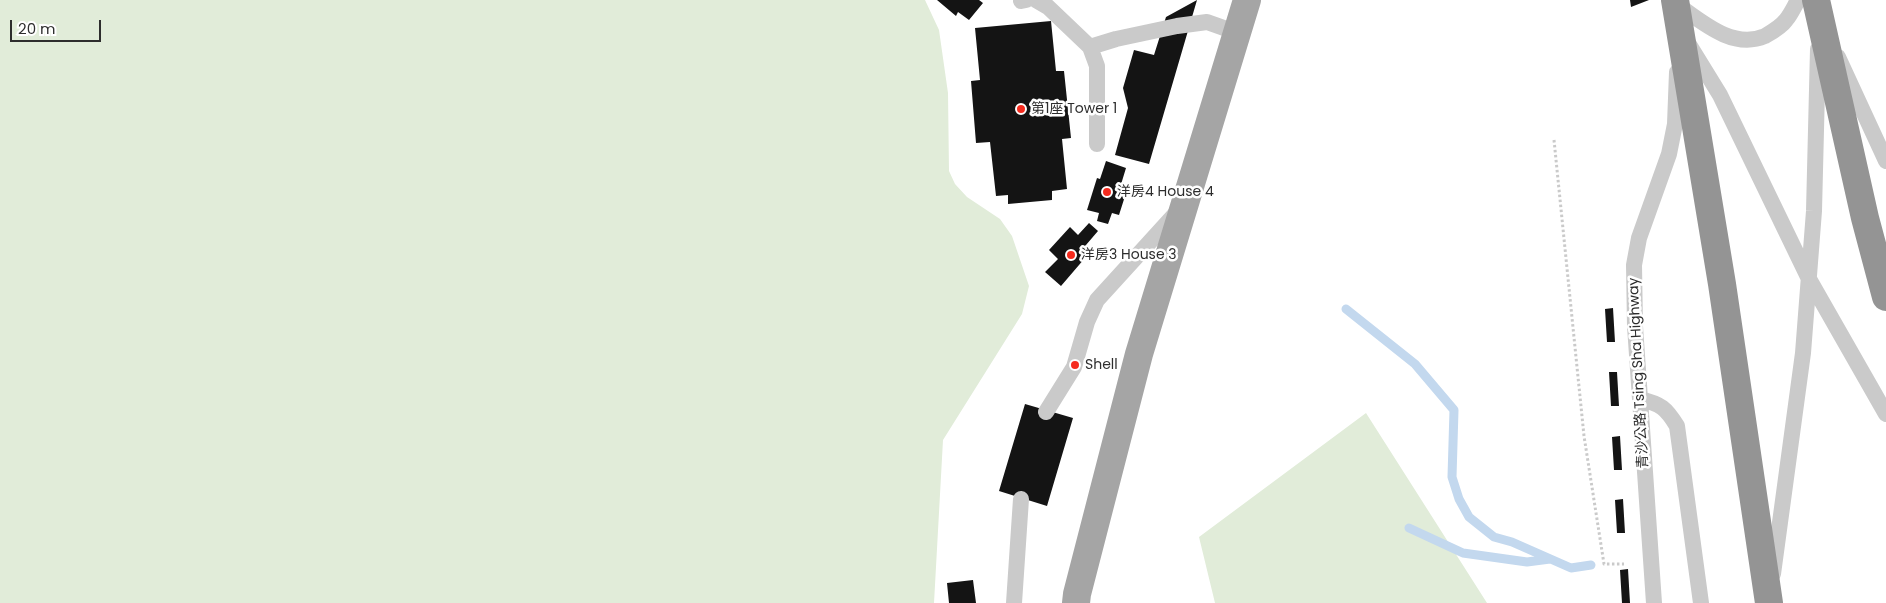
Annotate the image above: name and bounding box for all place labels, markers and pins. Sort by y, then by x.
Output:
place label: 第1座 Tower 1 [1031,101,1117,117]
marker: 第1座 Tower 1 [1015,103,1027,115]
place label: 洋房4 House 4 [1117,184,1214,200]
marker: 洋房4 House 4 [1101,186,1113,198]
place label: 洋房3 House 3 [1081,247,1177,263]
marker: 洋房3 House 3 [1065,249,1077,261]
place label: Shell [1085,357,1118,373]
marker: Shell [1069,359,1081,371]

